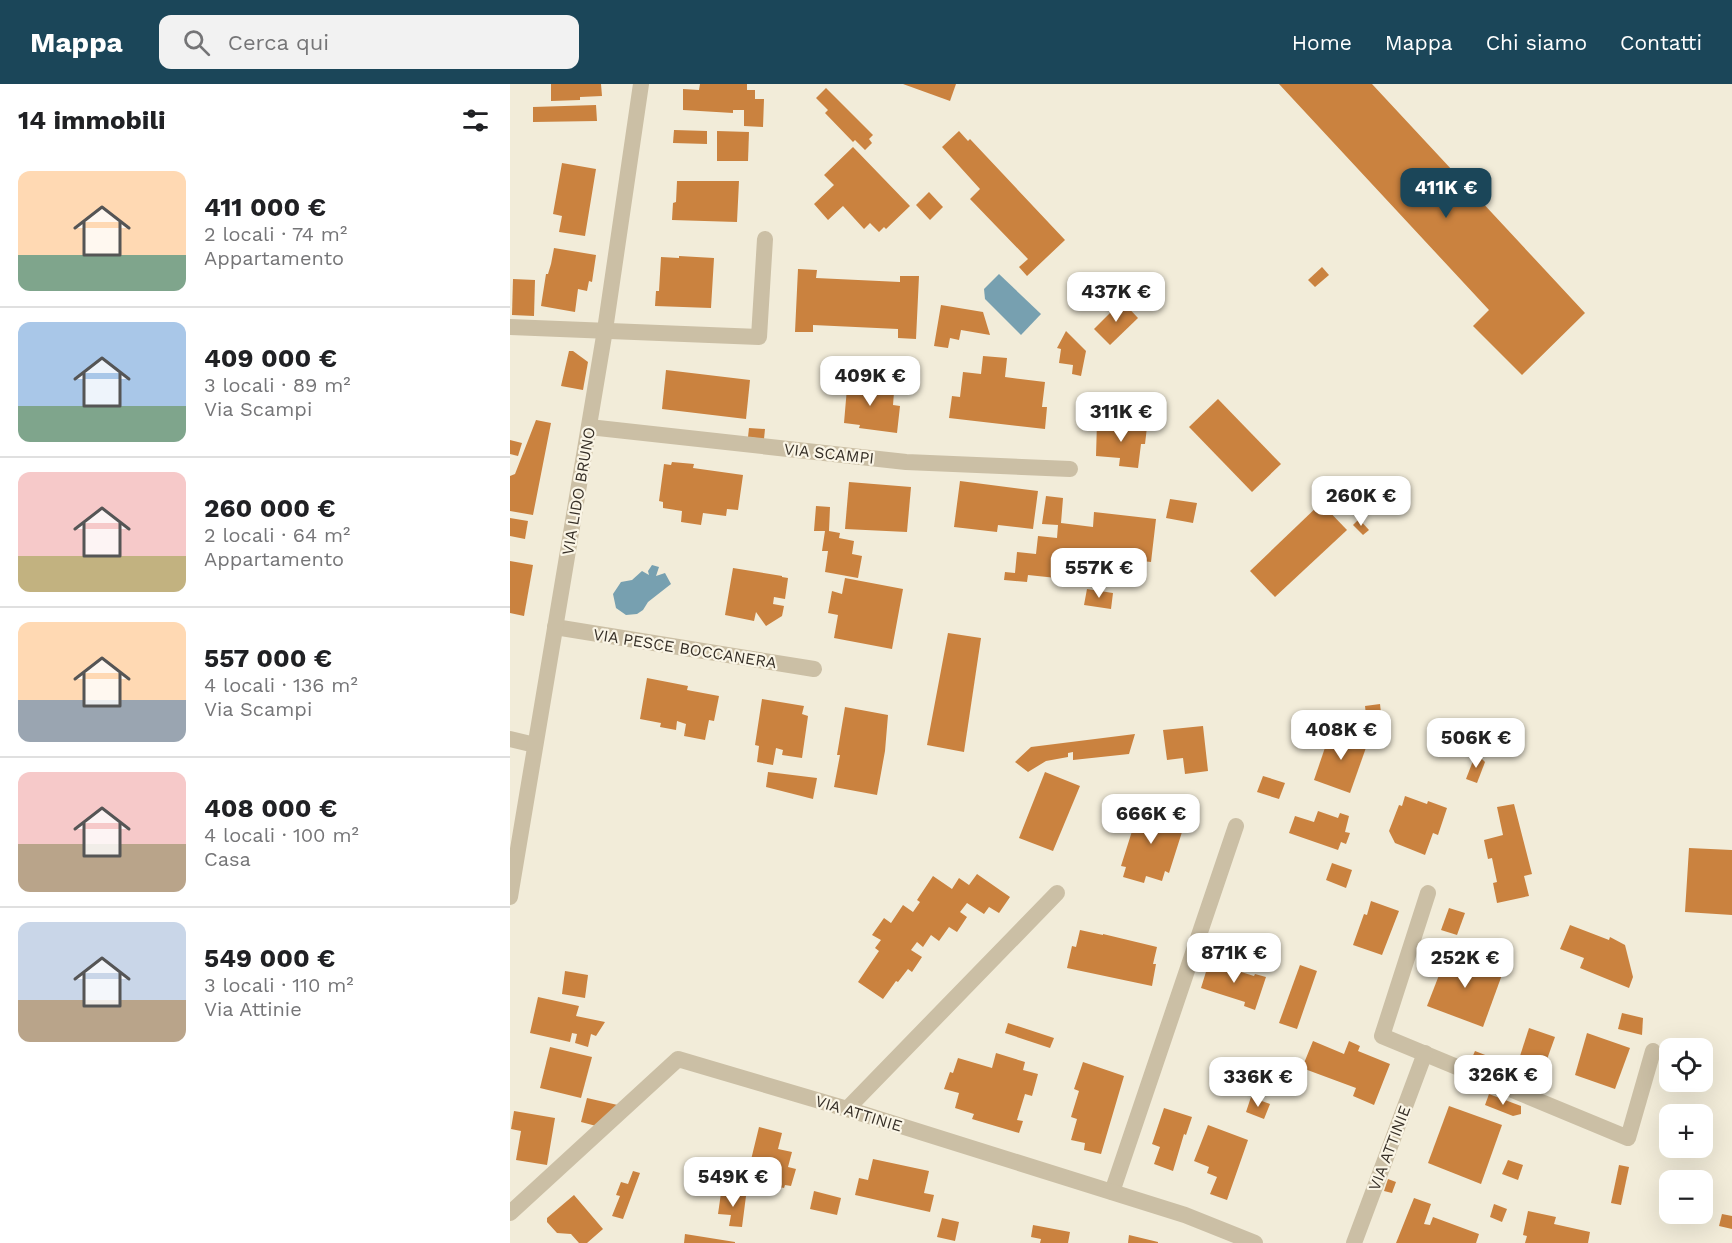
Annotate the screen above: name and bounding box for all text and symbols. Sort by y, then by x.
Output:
search box [159,15,579,69]
text: Mappa [30,26,123,59]
icon: search [180,26,213,59]
text: Cerca qui [228,30,329,55]
text: Home [1292,30,1352,55]
text: Mappa [1385,30,1453,55]
text: Chi siamo [1486,30,1587,55]
text: Contatti [1620,30,1702,55]
icon: filters [459,104,492,137]
text: 14 immobili [18,105,165,135]
pin: 411K € [1397,168,1495,219]
text: 411K € [1414,175,1478,199]
text: 411 000 € [204,192,326,222]
icon: home [66,195,138,267]
text: 2 locali · 74 m² [204,222,347,246]
text: Appartamento [204,246,344,270]
pin: 437K € [1067,272,1165,323]
text: 437K € [1081,279,1151,303]
text: 409 000 € [204,343,337,373]
icon: home [66,346,138,418]
pin: 409K € [821,356,919,407]
text: 409K € [834,363,906,387]
text: 3 locali · 89 m² [204,373,351,397]
pin: 311K € [1072,392,1170,443]
text: Via Scampi [204,397,312,421]
text: 311K € [1090,399,1152,423]
street label: VIA LIDO BRUNO [558,425,599,557]
street label: VIA SCAMPI [783,439,875,468]
pin: 260K € [1312,476,1410,527]
text: 260K € [1326,483,1396,507]
text: 260 000 € [204,493,336,523]
icon: home [66,496,138,568]
text: 2 locali · 64 m² [204,523,350,547]
text: Appartamento [204,547,344,571]
pin: 557K € [1050,548,1148,599]
text: 557K € [1065,555,1133,579]
street label: VIA PESCE BOCCANERA [592,625,778,672]
text: 557 000 € [204,643,332,673]
icon: home [66,646,138,718]
text: 4 locali · 136 m² [204,673,358,697]
text: Via Scampi [204,697,312,721]
pin: 408K € [1292,710,1390,761]
text: 408K € [1305,717,1377,741]
pin: 506K € [1427,718,1525,769]
text: 506K € [1441,725,1511,749]
text: 408 000 € [204,793,337,823]
pin: 666K € [1102,794,1200,845]
icon: home [66,796,138,868]
text: 666K € [1116,801,1186,825]
text: 4 locali · 100 m² [204,823,359,847]
text: Casa [204,847,251,871]
pin: 871K € [1185,933,1283,984]
pin: 252K € [1416,938,1514,989]
text: 871K € [1201,940,1267,964]
text: 549 000 € [204,943,335,973]
text: 252K € [1430,945,1500,969]
icon: home [66,946,138,1018]
text: 3 locali · 110 m² [204,973,354,997]
text: Via Attinie [204,997,302,1021]
map controls [1659,1038,1713,1224]
button: locate [1659,1038,1713,1092]
pin: 326K € [1454,1055,1552,1106]
pin: 336K € [1209,1057,1307,1108]
text: 326K € [1468,1062,1538,1086]
text: 336K € [1223,1064,1293,1088]
street label: VIA ATTINIE [813,1091,905,1136]
street label: VIA ATTINIE [1365,1103,1414,1193]
button: + [1659,1104,1713,1158]
pin: 549K € [684,1157,782,1208]
text: 549K € [698,1164,768,1188]
button: − [1659,1170,1713,1224]

